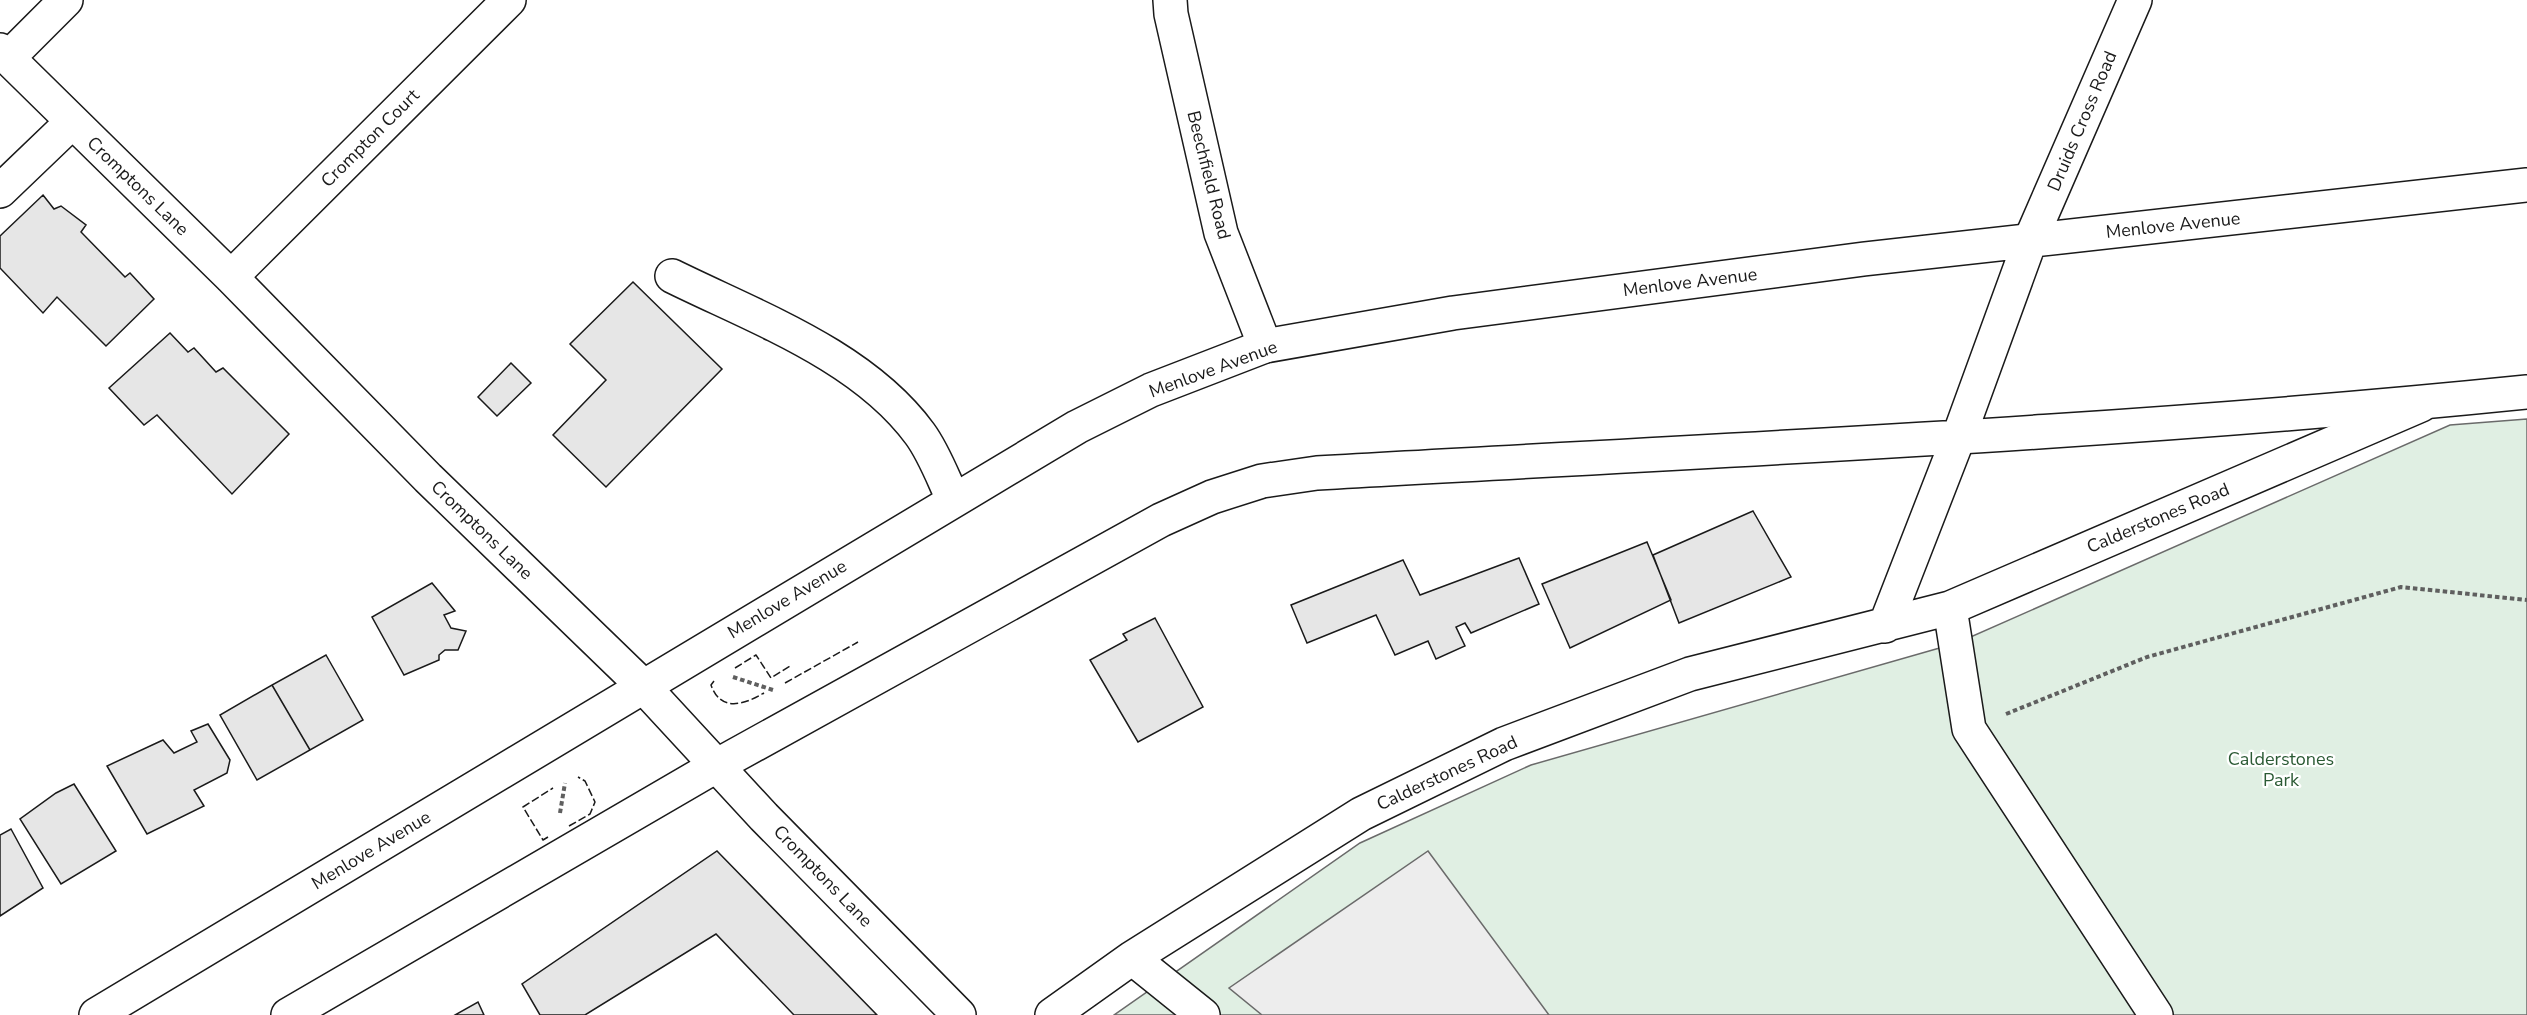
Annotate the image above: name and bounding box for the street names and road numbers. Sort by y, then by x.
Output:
street label: Druids Cross Road [2042,47,2122,195]
street label: Crompton Court [316,83,425,192]
street label: Beechfield Road [1181,108,1237,242]
street label: Cromptons Lane [82,131,194,241]
street label: Menlove Avenue [2105,206,2241,244]
street label: Menlove Avenue [1622,262,1758,302]
street label: Menlove Avenue [1146,335,1280,403]
street label: Cromptons Lane [426,475,538,585]
street label: Calderstones Road [2083,477,2233,559]
street label: Menlove Avenue [723,554,851,644]
street label: Calderstones Road [1373,730,1521,816]
street label: Menlove Avenue [307,805,435,895]
street label: Cromptons Lane [768,820,878,932]

